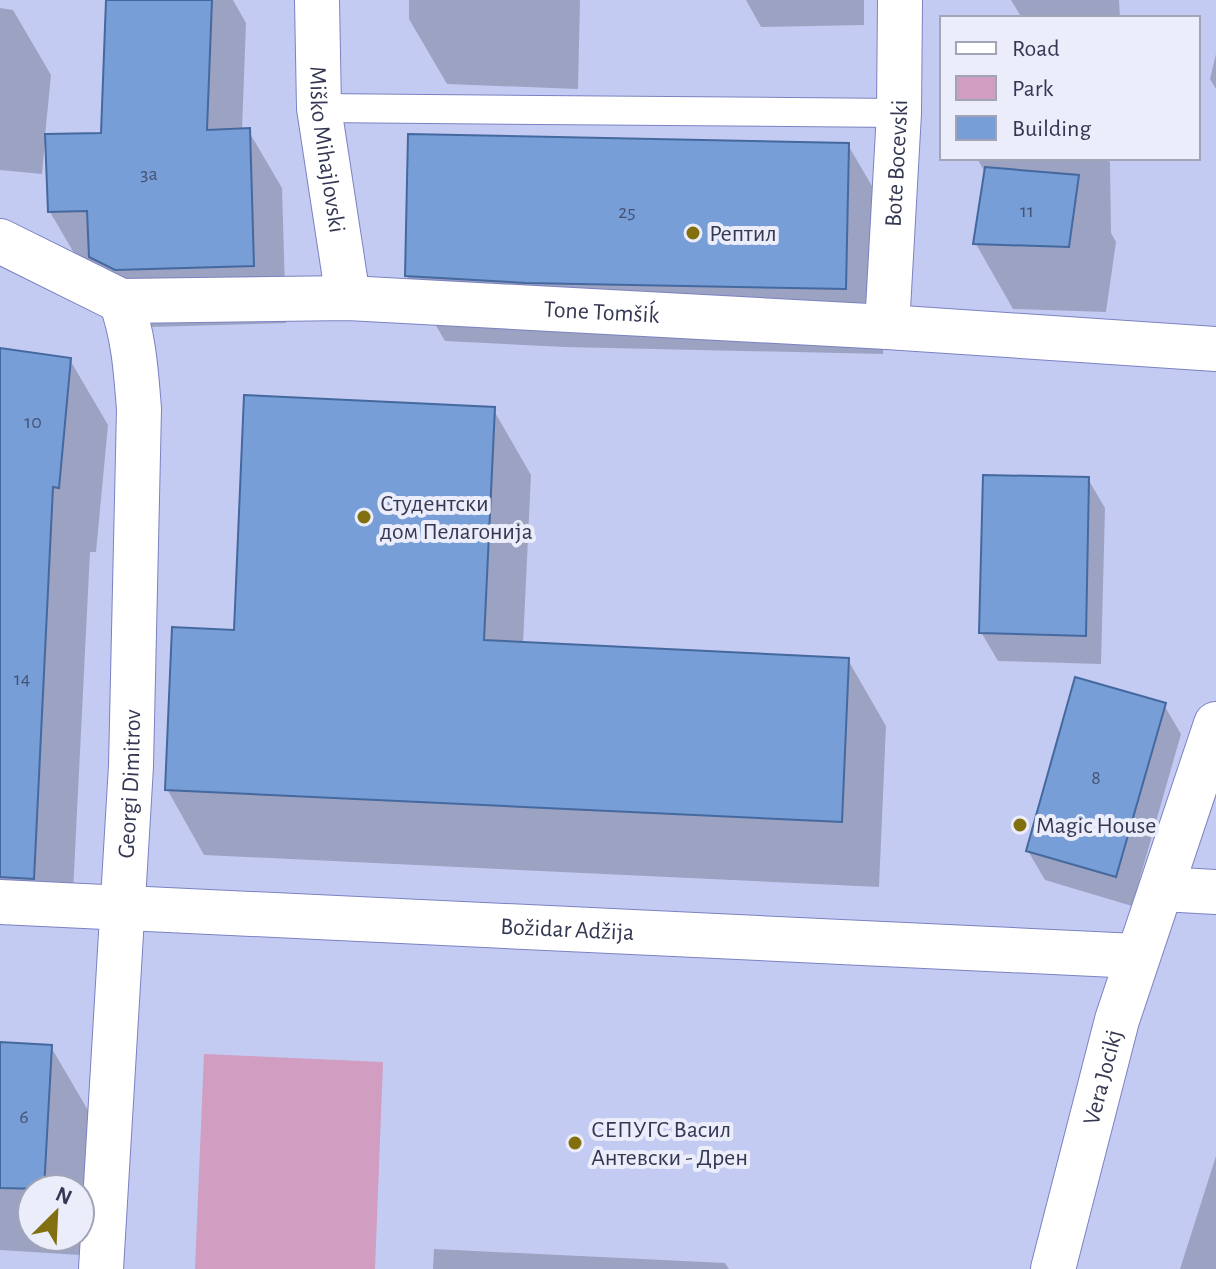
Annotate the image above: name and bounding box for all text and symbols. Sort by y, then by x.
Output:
legend [940,16,1200,160]
text: Road [1012,37,1060,61]
street label: Miško Mihajlovski [305,66,349,234]
text: Park [1012,77,1053,101]
street label: Bote Bocevski [882,100,912,228]
text: Building [1012,117,1091,141]
house number: 3a [140,164,158,184]
house number: 11 [1020,201,1034,221]
house number: 25 [618,202,636,222]
place label: Рептил [709,222,777,246]
marker: Рептил [684,224,702,242]
street label: Tone Tomšiḱ [543,298,660,328]
house number: 10 [24,412,42,432]
place label: Студентски дом Пелагонија [380,492,533,544]
marker: Студентски дом Пелагонија [355,508,373,526]
house number: 14 [14,669,30,689]
street label: Georgi Dimitrov [115,709,145,859]
house number: 8 [1091,768,1101,788]
place label: Magic House [1036,814,1156,838]
marker: Magic House [1011,816,1029,834]
street label: Božidar Adžija [500,915,635,945]
street label: Vera Jocikj [1080,1027,1127,1128]
house number: 6 [19,1107,29,1127]
place label: СЕПУГС Васил Антевски - Дрен [591,1118,748,1170]
marker: СЕПУГС Васил Антевски - Дрен [566,1134,584,1152]
north arrow [16,1173,96,1253]
text: N [52,1182,75,1209]

